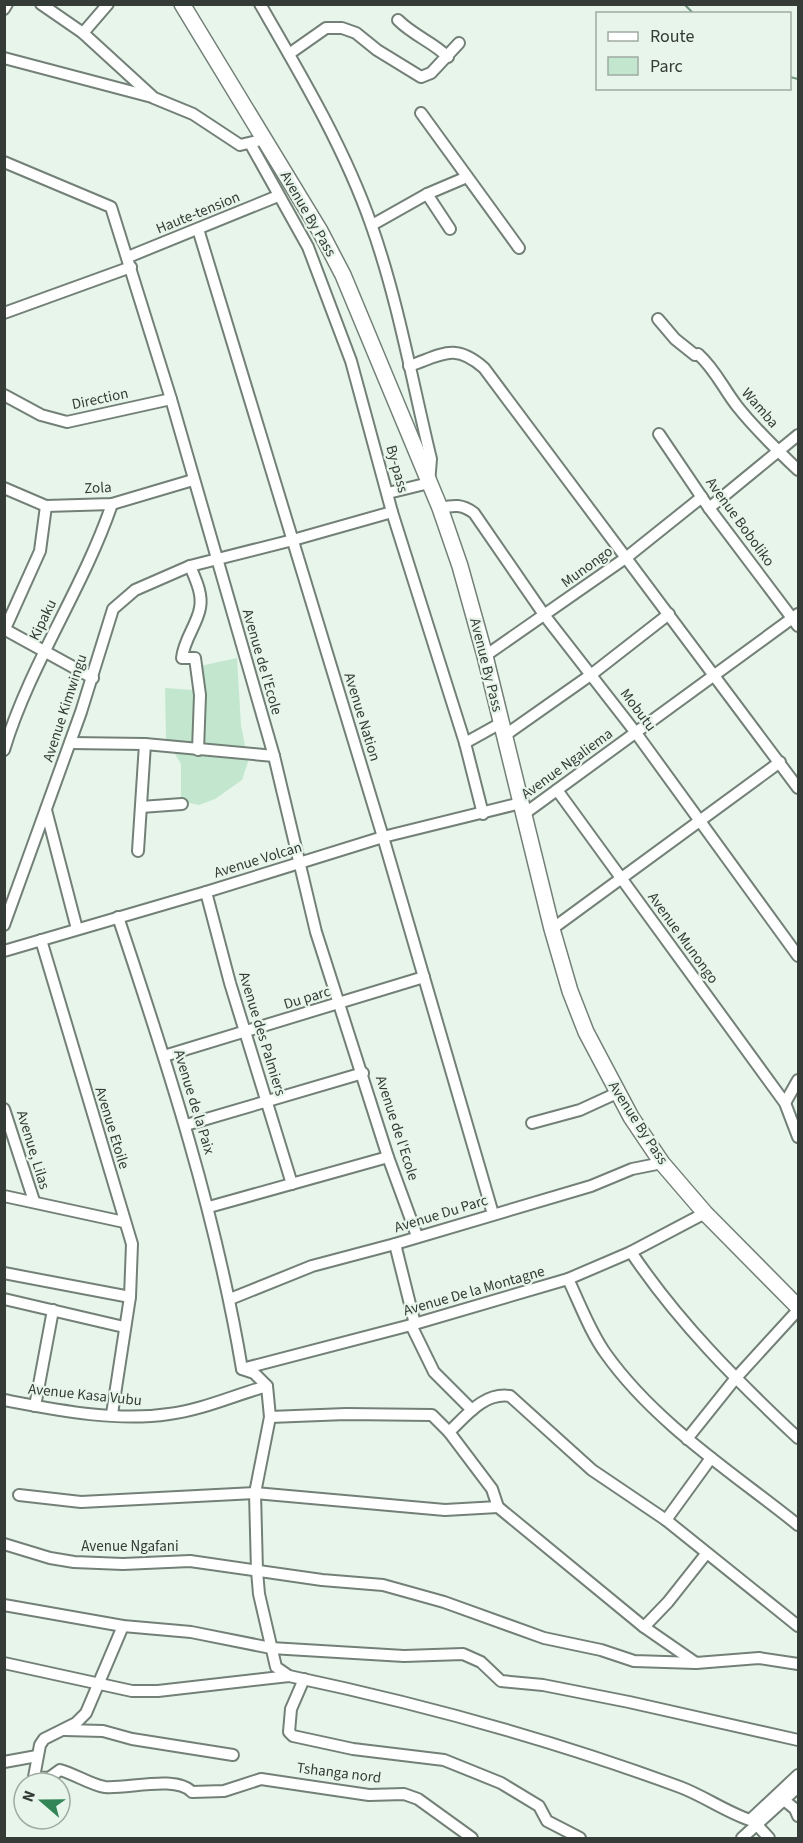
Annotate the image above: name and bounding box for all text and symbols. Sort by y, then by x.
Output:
legend [596,12,791,90]
text: Route [650,24,694,49]
text: Parc [650,54,683,79]
street label: Avenue By Pass [275,167,341,261]
street label: Haute-tension [153,187,243,239]
street label: Direction [70,383,130,415]
street label: Wamba [737,383,783,433]
street label: By-pass [381,443,413,495]
street label: Avenue Boboliko [701,473,779,571]
street label: Zola [84,477,112,499]
street label: Munongo [557,541,617,593]
street label: Kipaku [24,596,62,644]
street label: Avenue de l'Ecole [237,607,287,717]
street label: Avenue By Pass [464,616,508,714]
street label: Avenue Kimwingu [38,651,92,765]
street label: Avenue Nation [339,670,385,764]
street label: Mobutu [615,684,661,736]
street label: Avenue Ngaliema [517,724,617,804]
street label: Avenue Volcan [211,837,305,883]
street label: Avenue Munongo [643,888,723,988]
street label: Avenue des Palmiers [233,969,291,1099]
street label: Du parc [281,981,333,1015]
street label: Avenue de la Paix [168,1047,220,1157]
street label: Avenue de l'Ecole [370,1073,424,1183]
street label: Avenue By Pass [603,1077,673,1169]
street label: Avenue Etoile [90,1084,134,1172]
street label: Avenue, Lilas [11,1108,55,1192]
street label: Avenue Du Parc [392,1190,491,1238]
street label: Avenue De la Montagne [401,1261,547,1321]
street label: Avenue Kasa Vubu [27,1379,143,1411]
street label: Avenue Ngafani [81,1536,179,1557]
street label: Tshanga nord [296,1757,382,1789]
north arrow [12,1771,72,1831]
text: N [17,1787,41,1805]

